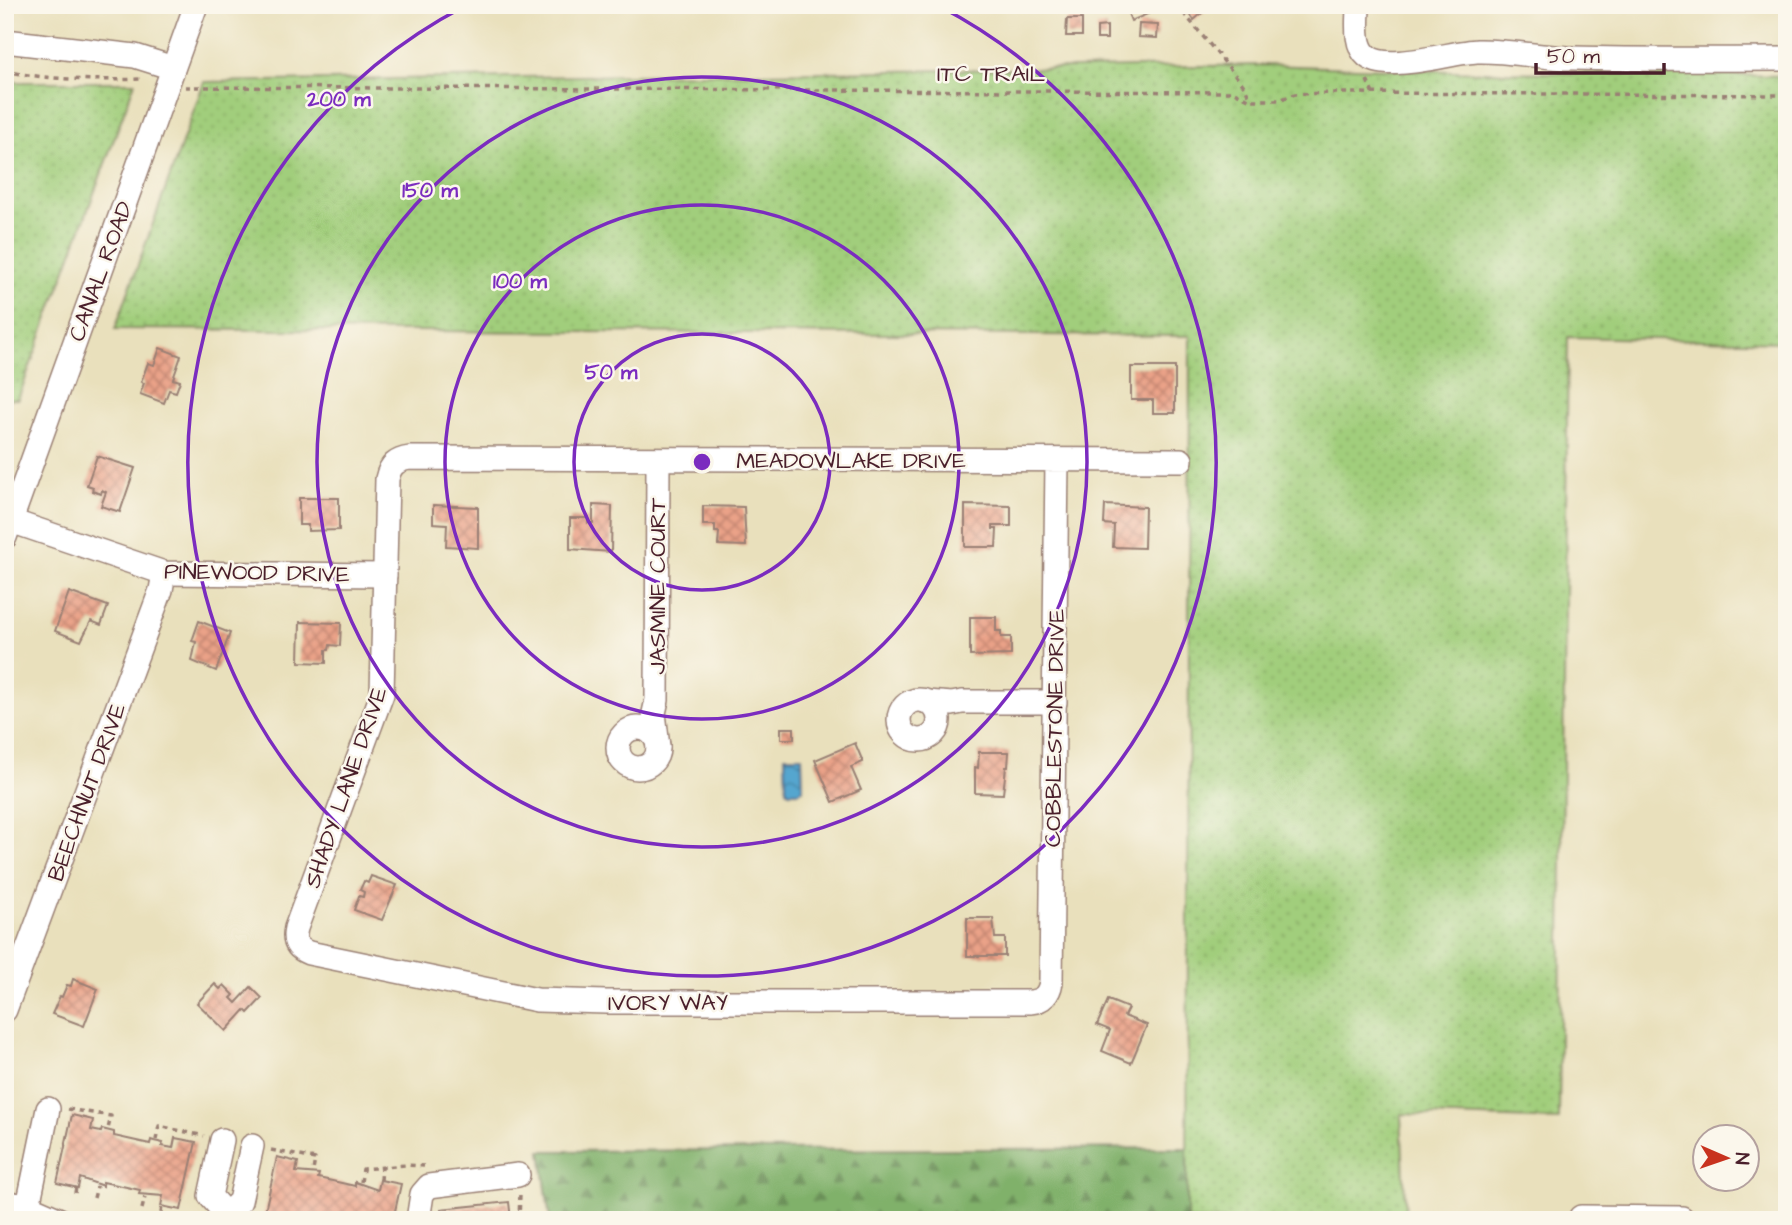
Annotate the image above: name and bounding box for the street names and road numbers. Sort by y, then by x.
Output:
street label: ITC TRAIL [937,58,1045,90]
street label: CANAL ROAD [61,197,141,346]
street label: MEADOWLAKE DRIVE [736,445,966,477]
street label: JASMINE COURT [642,497,674,674]
street label: PINEWOOD DRIVE [164,555,350,591]
street label: COBBLESTONE DRIVE [1037,608,1073,848]
street label: SHADY LANE DRIVE [297,682,395,892]
street label: BEECHNUT DRIVE [40,698,134,886]
street label: IVORY WAY [608,987,728,1019]

